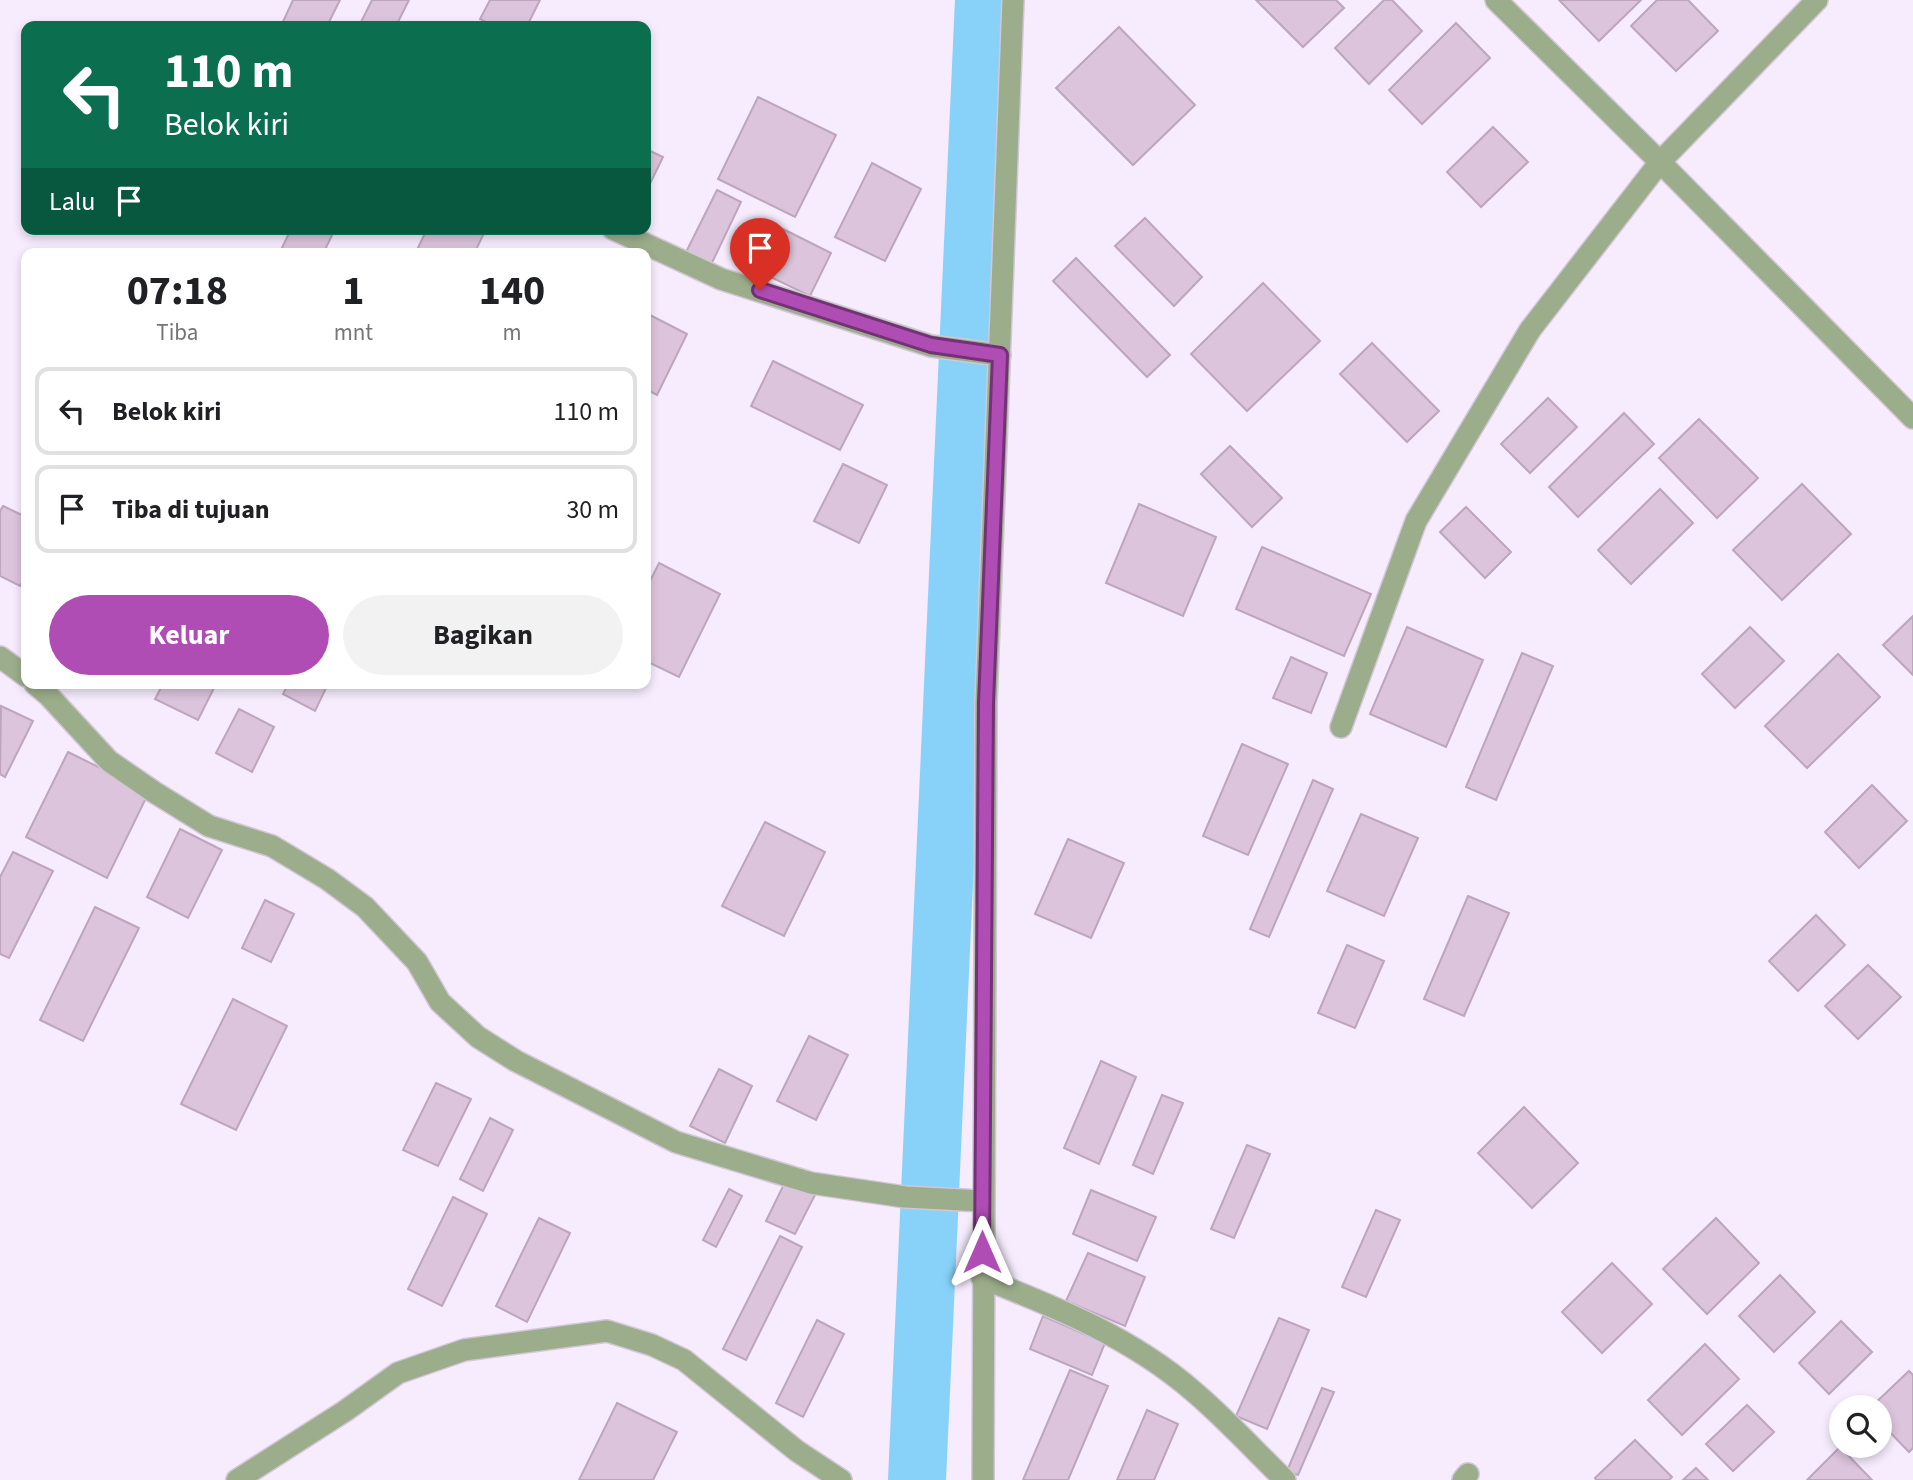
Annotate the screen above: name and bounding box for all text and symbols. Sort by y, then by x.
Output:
text: 110 m [164,37,293,107]
icon: left [49,49,140,140]
text: Belok kiri [164,102,289,148]
icon: arrive [110,182,148,220]
text: Lalu [49,183,96,220]
pin [730,218,790,290]
icon: arrive [741,229,779,267]
text: 07:18 [127,261,228,321]
text: 1 [342,261,364,321]
text: 140 [479,261,545,321]
text: Tiba [156,316,198,349]
text: mnt [334,316,373,349]
text: m [502,316,522,349]
icon: left [53,392,91,430]
text: Belok kiri [112,393,221,430]
text: 110 m [553,393,619,430]
icon: arrive [53,490,91,528]
text: Tiba di tujuan [112,491,270,528]
text: 30 m [566,491,619,528]
button: Keluar [49,595,329,675]
button: Bagikan [343,595,623,675]
position arrow [945,1215,1019,1289]
map controls [1829,1395,1892,1458]
button: search [1829,1395,1892,1458]

